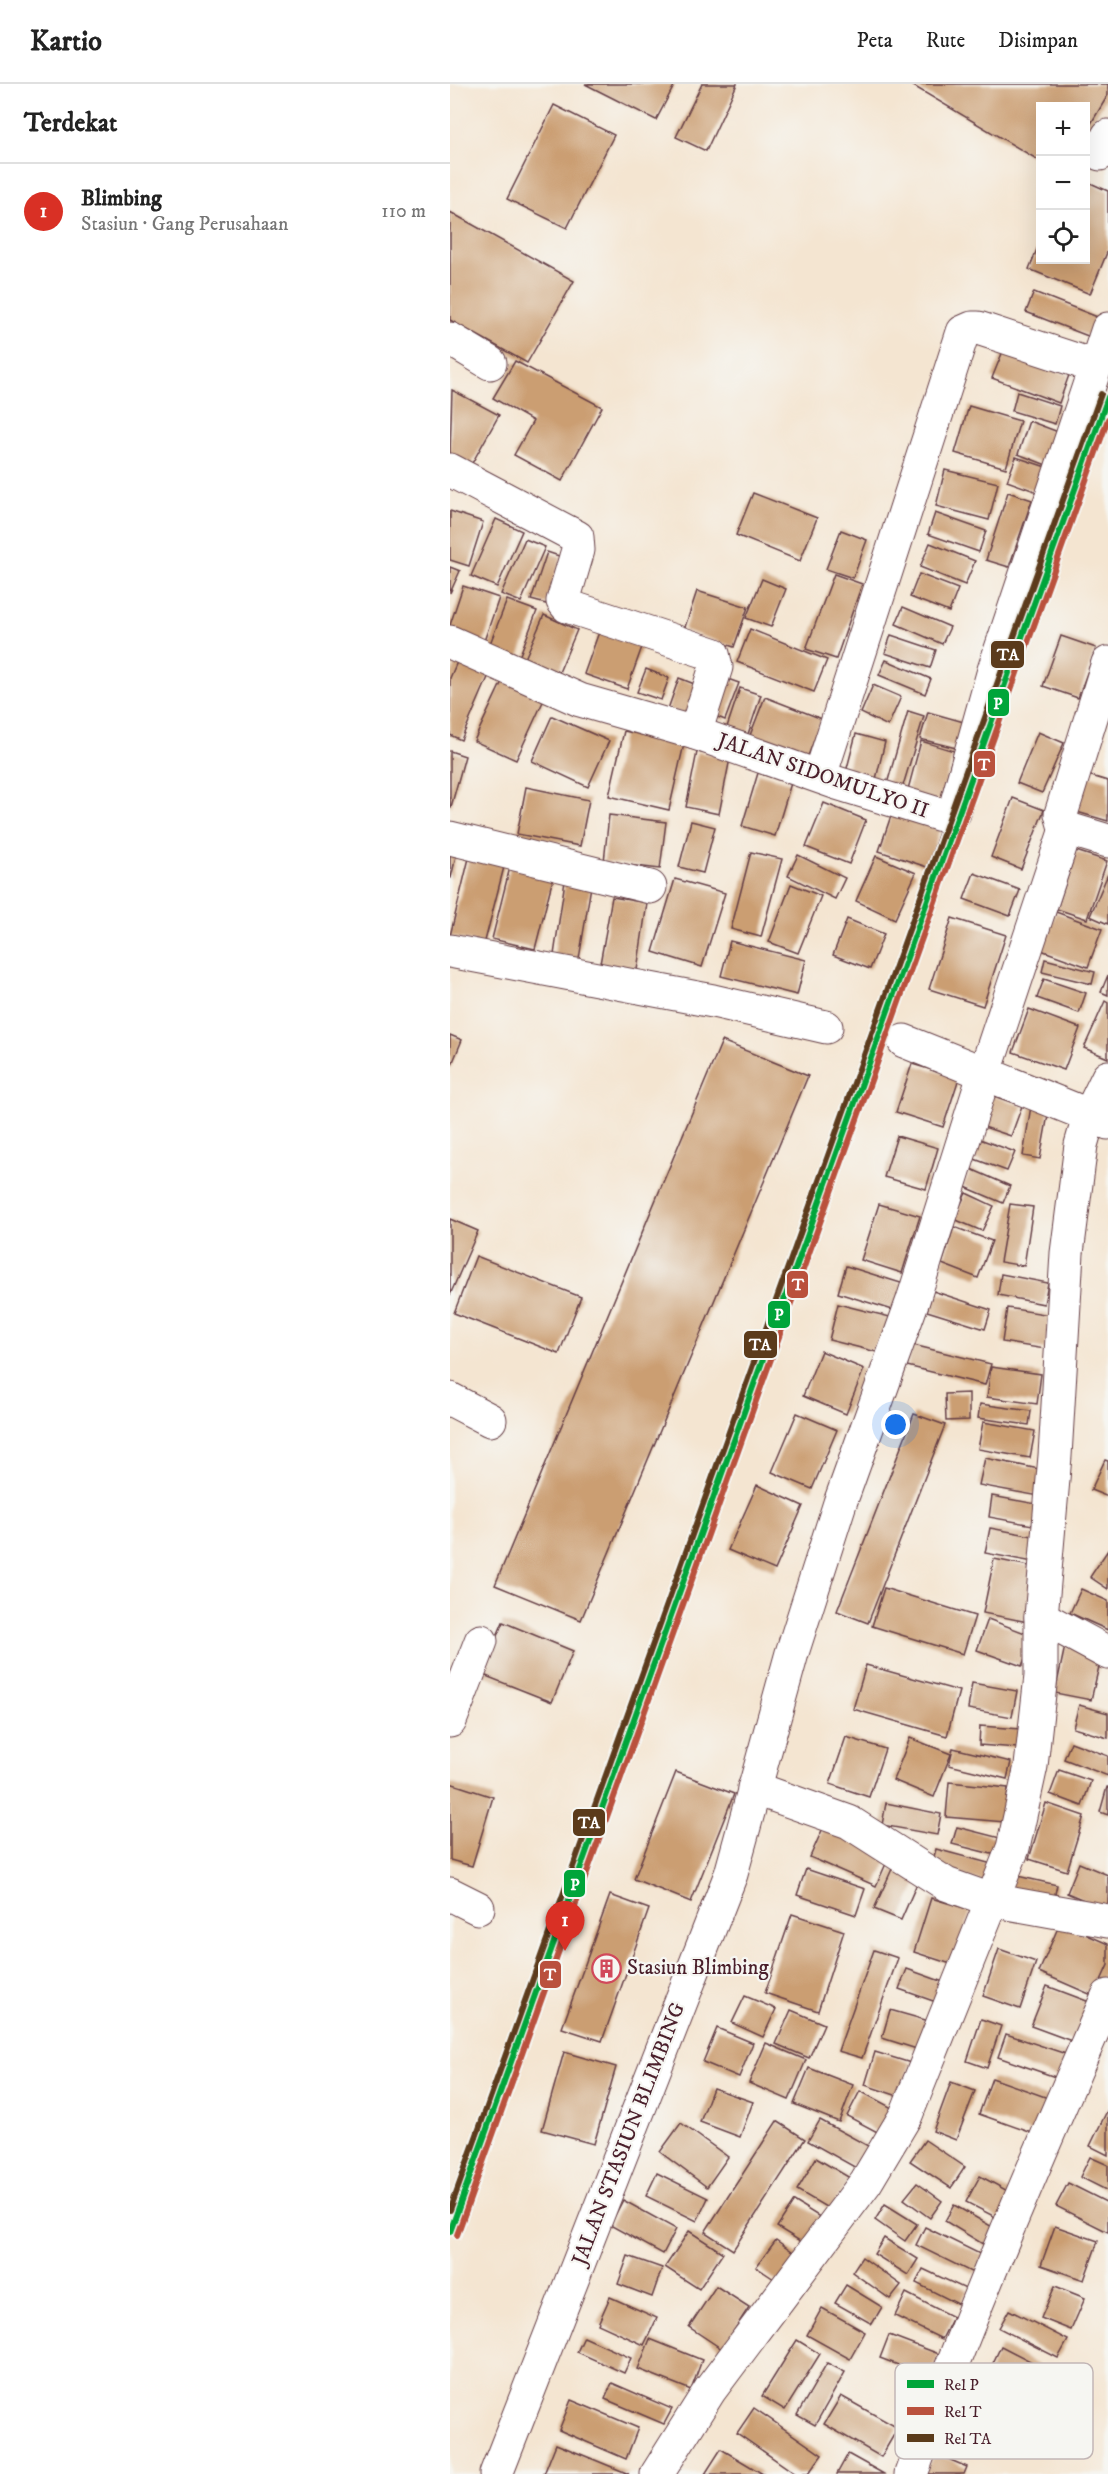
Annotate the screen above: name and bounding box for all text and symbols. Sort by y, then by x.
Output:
text: Kartio [30,24,102,59]
text: Peta [857,28,893,54]
text: Rute [926,28,965,54]
text: Disimpan [998,28,1078,54]
map controls [1036,102,1090,264]
button: + [1036,102,1090,156]
text: Terdekat [24,107,117,140]
button: − [1036,156,1090,210]
text: Blimbing [81,185,162,212]
text: 1 [40,199,47,224]
text: 110 m [381,199,426,224]
button: locate [1036,210,1090,264]
text: Stasiun · Gang Perusahaan [81,212,288,237]
line badge: TA [990,640,1025,669]
text: TA [996,645,1020,665]
line badge: P [987,688,1010,717]
text: P [993,694,1003,714]
street label: JALAN SIDOMULYO II [712,727,932,824]
line badge: T [973,750,996,778]
text: T [977,755,991,775]
line badge: T [786,1270,809,1299]
text: T [791,1275,805,1295]
line badge: P [767,1300,791,1329]
text: P [774,1305,784,1325]
line badge: TA [743,1330,778,1359]
text: TA [748,1335,772,1355]
your location [881,1410,910,1439]
line badge: TA [572,1808,606,1837]
text: TA [577,1813,601,1833]
line badge: P [563,1869,586,1898]
text: P [570,1875,580,1895]
pin: 1 [546,1902,584,1951]
building icon: Stasiun Blimbing [590,1952,622,1984]
place label: Stasiun Blimbing [627,1955,769,1981]
line badge: T [539,1960,562,1989]
text: T [543,1965,557,1985]
street label: JALAN STASIUN BLIMBING [566,1999,691,2271]
legend [895,2363,1093,2459]
text: Rel P [944,2375,979,2395]
text: Rel T [944,2402,982,2422]
text: Rel TA [944,2429,992,2449]

